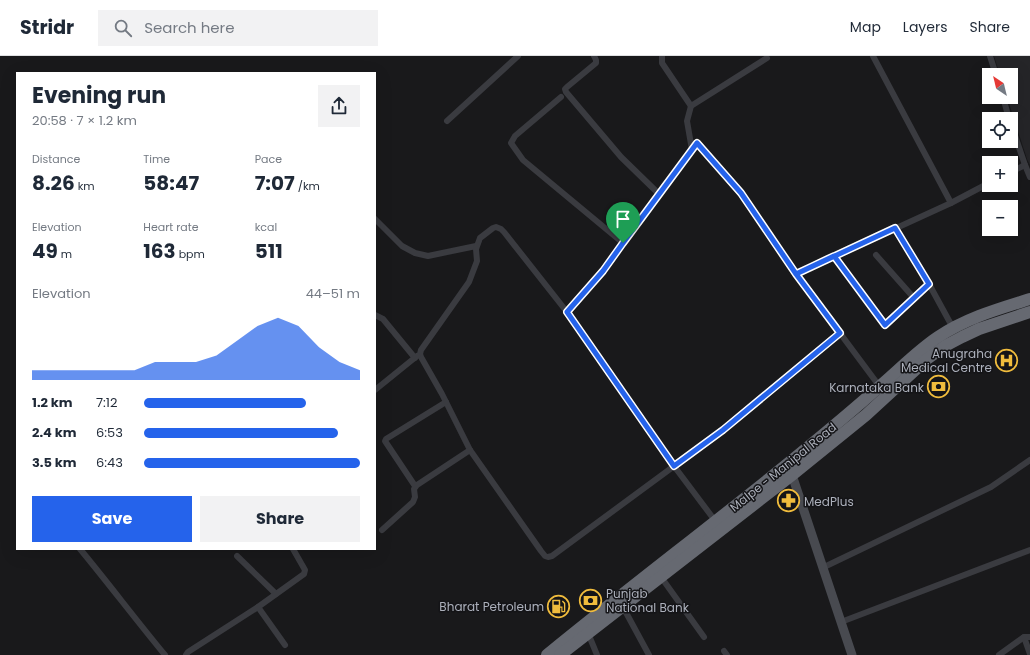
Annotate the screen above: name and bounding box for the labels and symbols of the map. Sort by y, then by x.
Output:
north arrow [982,68,1018,104]
pin [606,202,640,243]
place label: Anugraha Medical Centre [901,345,992,376]
hospital icon: Anugraha Medical Centre [994,347,1020,373]
bank icon: Karnataka Bank [926,374,952,400]
place label: Karnataka Bank [829,379,925,396]
street label: Malpe - Manipal Road [726,419,840,515]
pharmacy icon: MedPlus [775,488,801,514]
place label: MedPlus [804,493,854,510]
place label: Punjab National Bank [606,585,690,616]
bank icon: Punjab National Bank [577,587,603,613]
fuel station icon: Bharat Petroleum [546,593,572,619]
place label: Bharat Petroleum [439,598,544,615]

